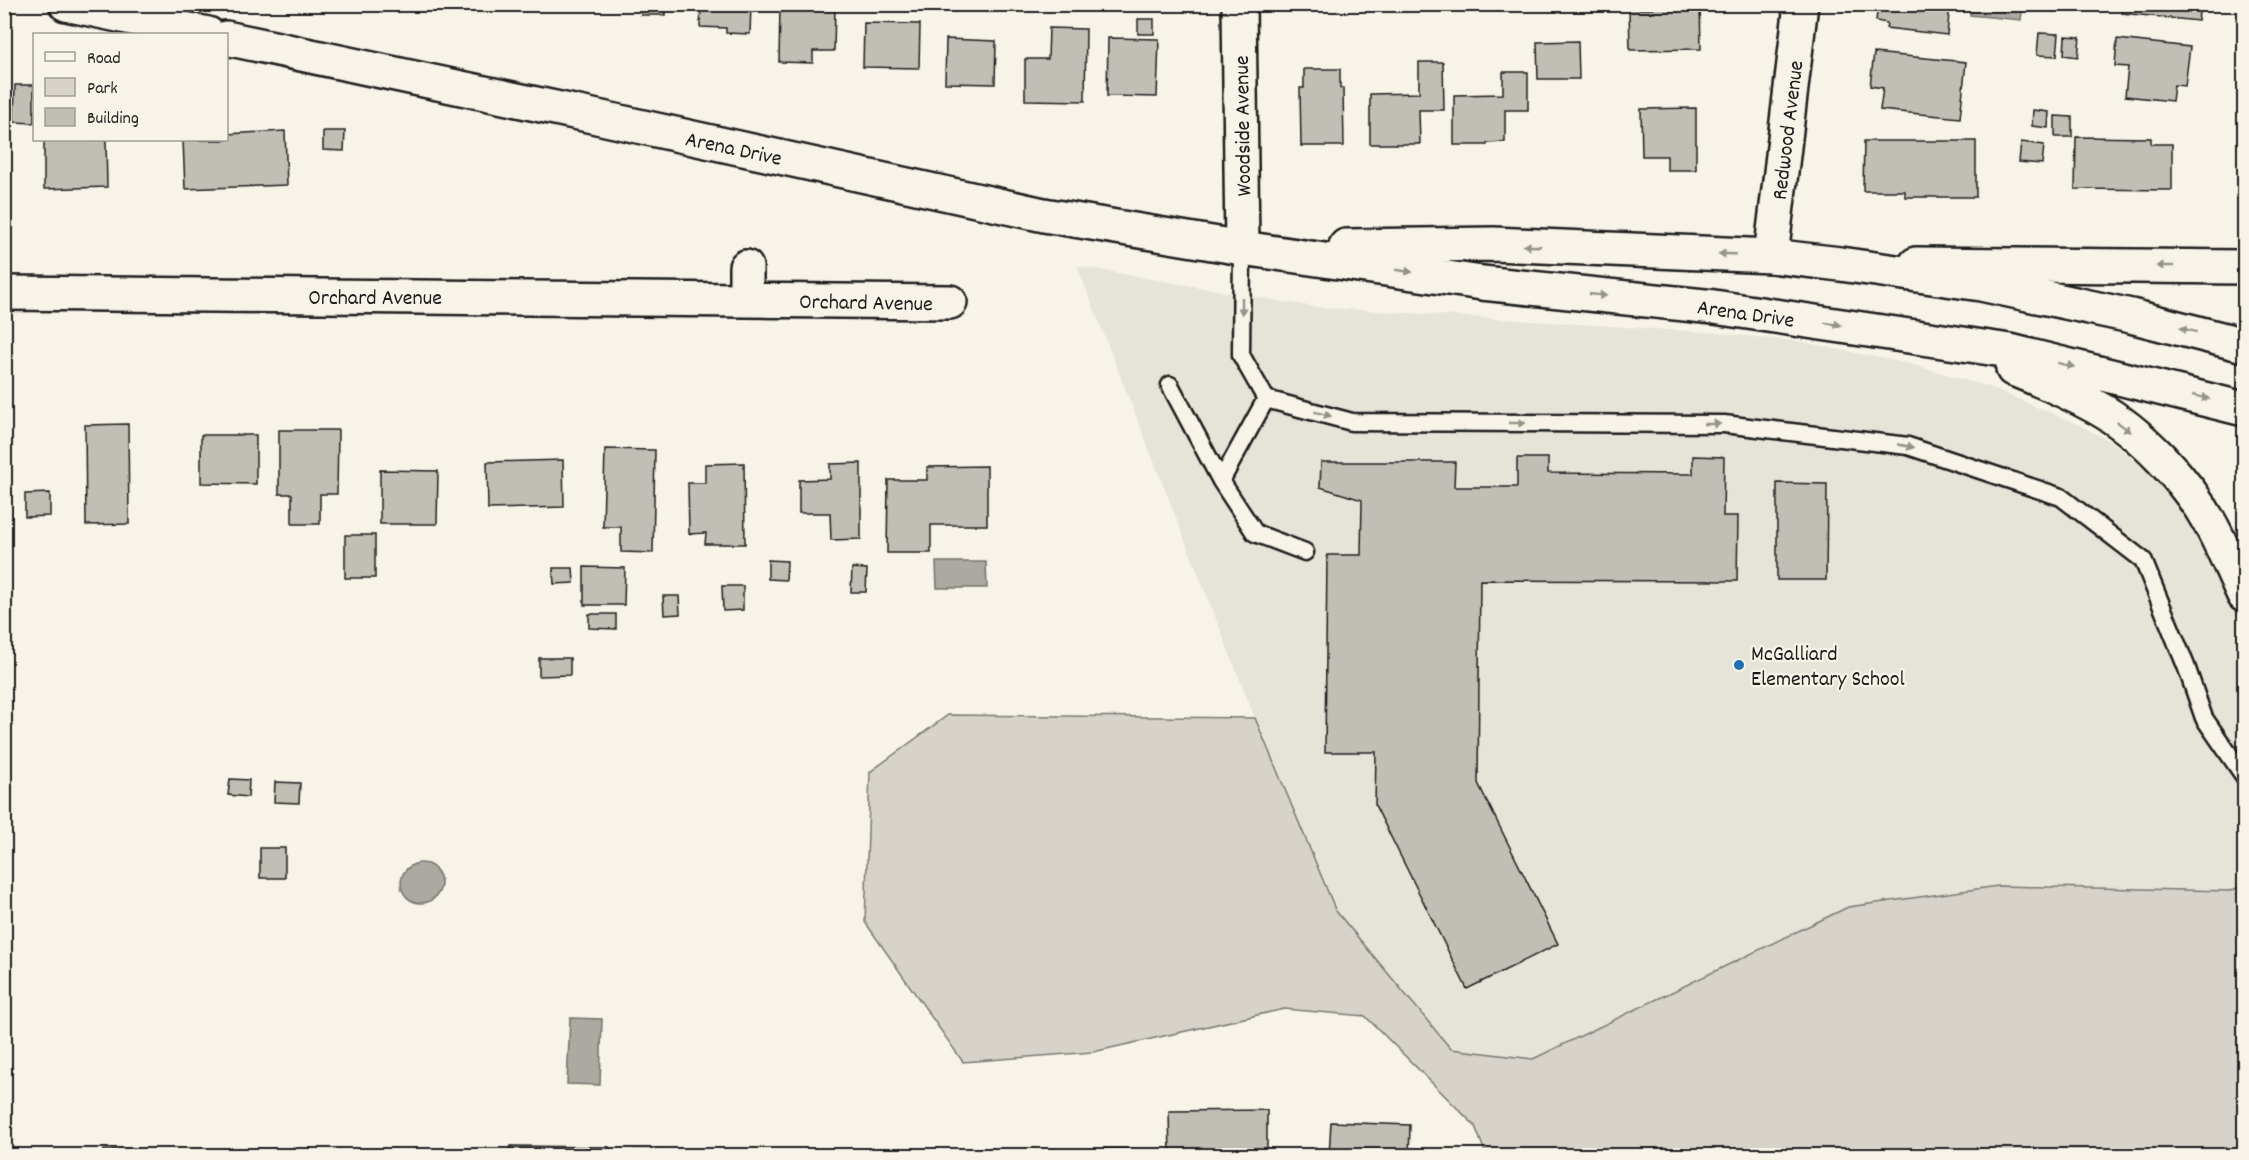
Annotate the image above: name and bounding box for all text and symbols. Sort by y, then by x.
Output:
legend [33,33,228,141]
text: Road [87,47,121,72]
street label: Woodside Avenue [1228,55,1261,197]
street label: Redwood Avenue [1766,59,1813,202]
text: Park [87,77,118,102]
text: Building [87,107,139,132]
street label: Arena Drive [682,125,784,176]
one-way arrow [1523,242,1542,251]
one-way arrow [1717,250,1736,259]
one-way arrow [2156,261,2175,271]
one-way arrow [1395,267,1414,276]
street label: Orchard Avenue [308,284,442,315]
street label: Orchard Avenue [799,288,933,321]
one-way arrow [1588,290,1607,299]
street label: Arena Drive [1695,293,1796,338]
one-way arrow [1237,297,1247,316]
one-way arrow [1823,320,1842,329]
one-way arrow [2179,325,2197,335]
one-way arrow [2057,360,2075,370]
one-way arrow [2191,393,2210,403]
one-way arrow [1314,410,1332,420]
one-way arrow [1507,418,1526,428]
one-way arrow [1702,419,1721,429]
one-way arrow [2115,421,2131,433]
one-way arrow [1896,442,1915,451]
place label: McGalliard Elementary School [1751,640,1905,696]
marker: McGalliard Elementary School [1732,658,1746,672]

